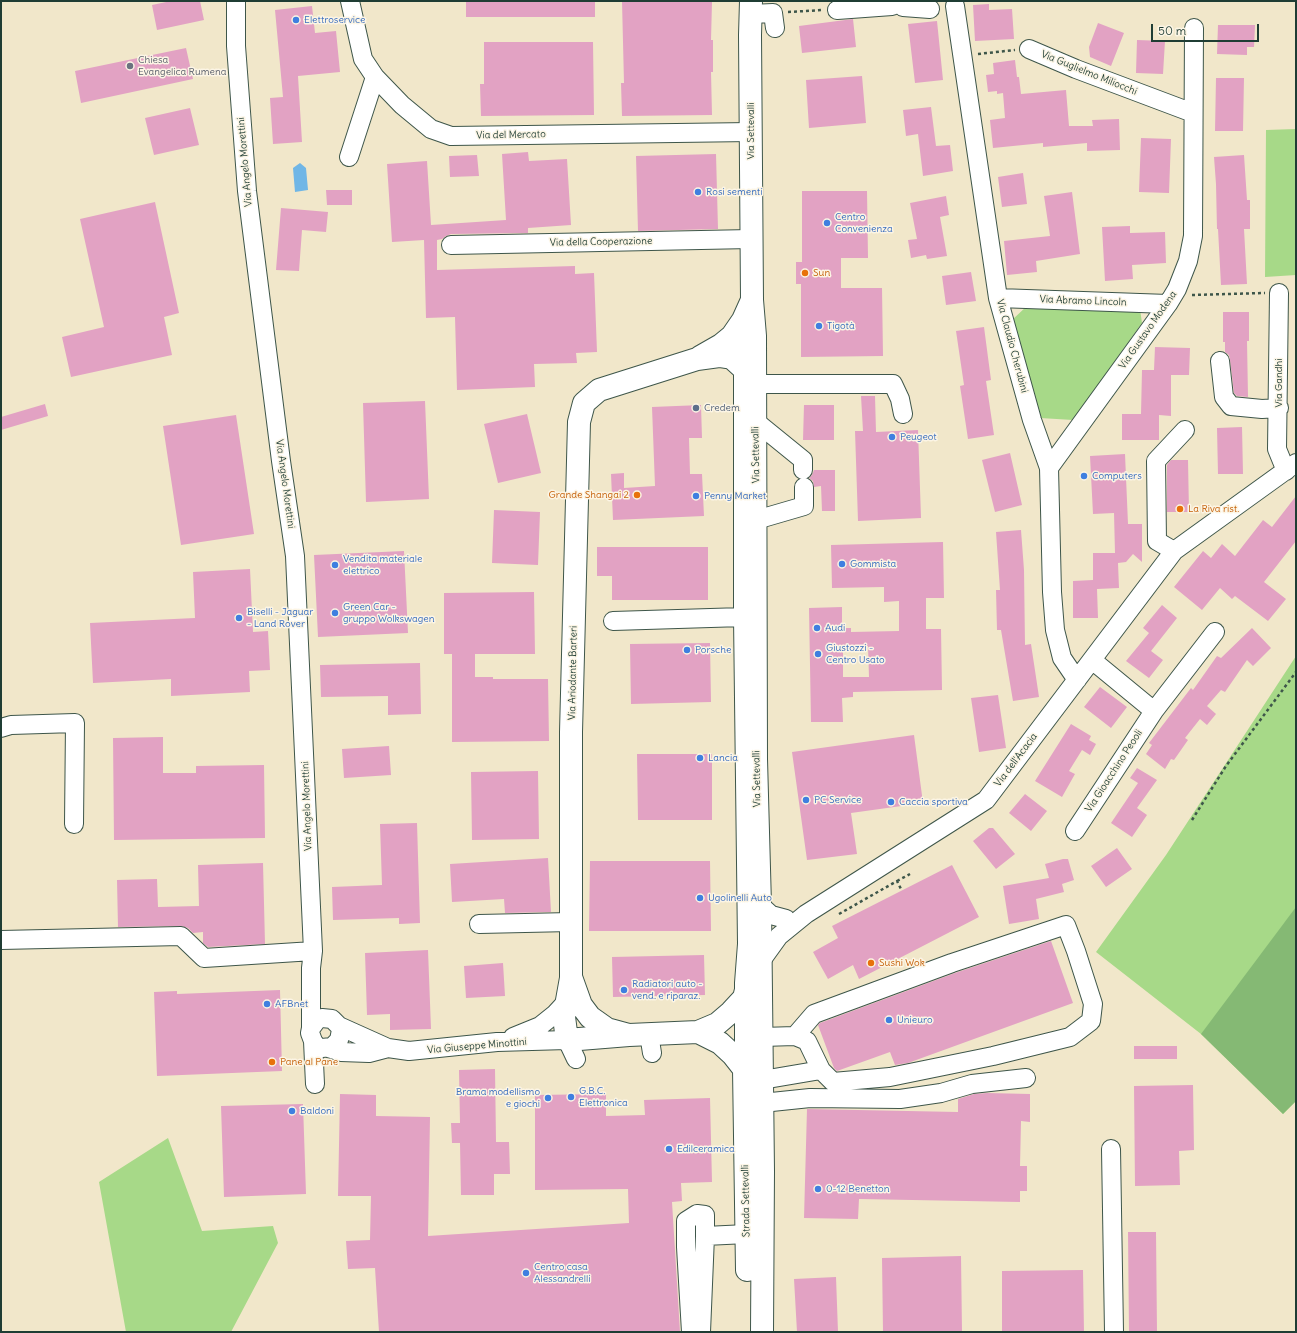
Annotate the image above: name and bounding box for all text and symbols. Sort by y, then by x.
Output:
place label: Elettroservice [304,14,365,26]
marker: Elettroservice [291,15,301,25]
scale bar [1153,16,1261,42]
text: 50 m [1158,23,1186,38]
street label: Via Guglielmo Miliocchi [1039,48,1139,98]
place label: Chiesa Evangelica Rumena [138,54,226,78]
marker: Chiesa Evangelica Rumena [125,61,135,71]
street label: Via Settevalli [745,103,757,159]
street label: Via Angelo Morettini [235,117,255,207]
street label: Via del Mercato [476,128,546,142]
place label: Rosi sementi [706,186,762,198]
marker: Rosi sementi [693,187,703,197]
place label: Centro Convenienza [835,211,893,234]
marker: Centro Convenienza [822,218,832,228]
street label: Via della Cooperazione [550,235,652,249]
place label: Sun [813,267,830,279]
marker: Sun [800,268,810,278]
street label: Via Gustavo Modena [1117,289,1179,371]
street label: Via Abramo Lincoln [1039,293,1127,309]
street label: Via Claudio Cherubini [994,298,1030,394]
place label: Tigotà [827,320,855,332]
marker: Tigotà [814,321,824,331]
street label: Via Gandhi [1273,358,1285,408]
place label: Credem [704,402,740,414]
marker: Credem [691,403,701,413]
street label: Via Settevalli [750,427,762,483]
place label: Peugeot [900,431,937,443]
marker: Peugeot [887,432,897,442]
street label: Via Angelo Morettini [273,439,297,529]
place label: Computers [1092,470,1142,482]
marker: Computers [1079,471,1089,481]
place label: Grande Shangai 2 [548,489,629,501]
marker: Grande Shangai 2 [632,490,642,500]
place label: Penny Market [704,490,766,502]
marker: Penny Market [691,491,701,501]
place label: La Riva rist. [1188,503,1239,515]
marker: La Riva rist. [1175,504,1185,514]
place label: Vendita materiale elettrico [343,553,422,576]
place label: Gommista [850,558,896,570]
marker: Gommista [837,559,847,569]
marker: Vendita materiale elettrico [330,560,340,570]
place label: Green Car - gruppo Wolkswagen [343,601,434,624]
place label: Biselli - Jaguar - Land Rover [247,606,313,630]
marker: Green Car - gruppo Wolkswagen [330,608,340,618]
marker: Biselli - Jaguar - Land Rover [234,613,244,623]
place label: Audi [825,622,845,634]
marker: Audi [812,623,822,633]
street label: Via Ariodante Barteri [566,626,580,720]
place label: Giustozzi - Centro Usato [826,642,885,666]
place label: Porsche [695,644,731,656]
marker: Porsche [682,645,692,655]
marker: Giustozzi - Centro Usato [813,649,823,659]
street label: Via Gioacchino Peooli [1083,727,1145,815]
street label: Via dell'Acacia [992,731,1040,789]
street label: Via Settevalli [751,751,763,807]
place label: Lancia [708,752,738,764]
marker: Lancia [695,753,705,763]
street label: Via Angelo Morettini [299,761,315,851]
place label: PC Service [814,794,861,806]
marker: PC Service [801,795,811,805]
place label: Caccia sportiva [899,796,968,808]
marker: Caccia sportiva [886,797,896,807]
place label: Ugolinelli Auto [708,892,772,904]
marker: Ugolinelli Auto [695,893,705,903]
place label: Sushi Wok [879,957,925,969]
marker: Sushi Wok [866,958,876,968]
place label: Radiatori auto - vend. e riparaz. [632,978,703,1002]
marker: Radiatori auto - vend. e riparaz. [619,985,629,995]
place label: AFBnet [275,998,308,1010]
marker: AFBnet [262,999,272,1009]
place label: Unieuro [897,1014,933,1026]
marker: Unieuro [884,1015,894,1025]
street label: Via Giuseppe Minottini [427,1036,527,1056]
place label: Pane al Pane [280,1056,338,1068]
marker: Pane al Pane [267,1057,277,1067]
place label: G.B.C. Elettronica [579,1085,628,1108]
place label: Brama modellismo e giochi [456,1086,540,1110]
marker: G.B.C. Elettronica [566,1092,576,1102]
marker: Brama modellismo e giochi [543,1093,553,1103]
place label: Baldoni [300,1105,334,1117]
marker: Baldoni [287,1106,297,1116]
place label: Edilceramica [677,1143,735,1155]
marker: Edilceramica [664,1144,674,1154]
street label: Strada Settevalli [739,1165,753,1237]
place label: 0-12 Benetton [826,1183,889,1195]
marker: 0-12 Benetton [813,1184,823,1194]
place label: Centro casa Alessandrelli [534,1261,590,1284]
marker: Centro casa Alessandrelli [521,1268,531,1278]

